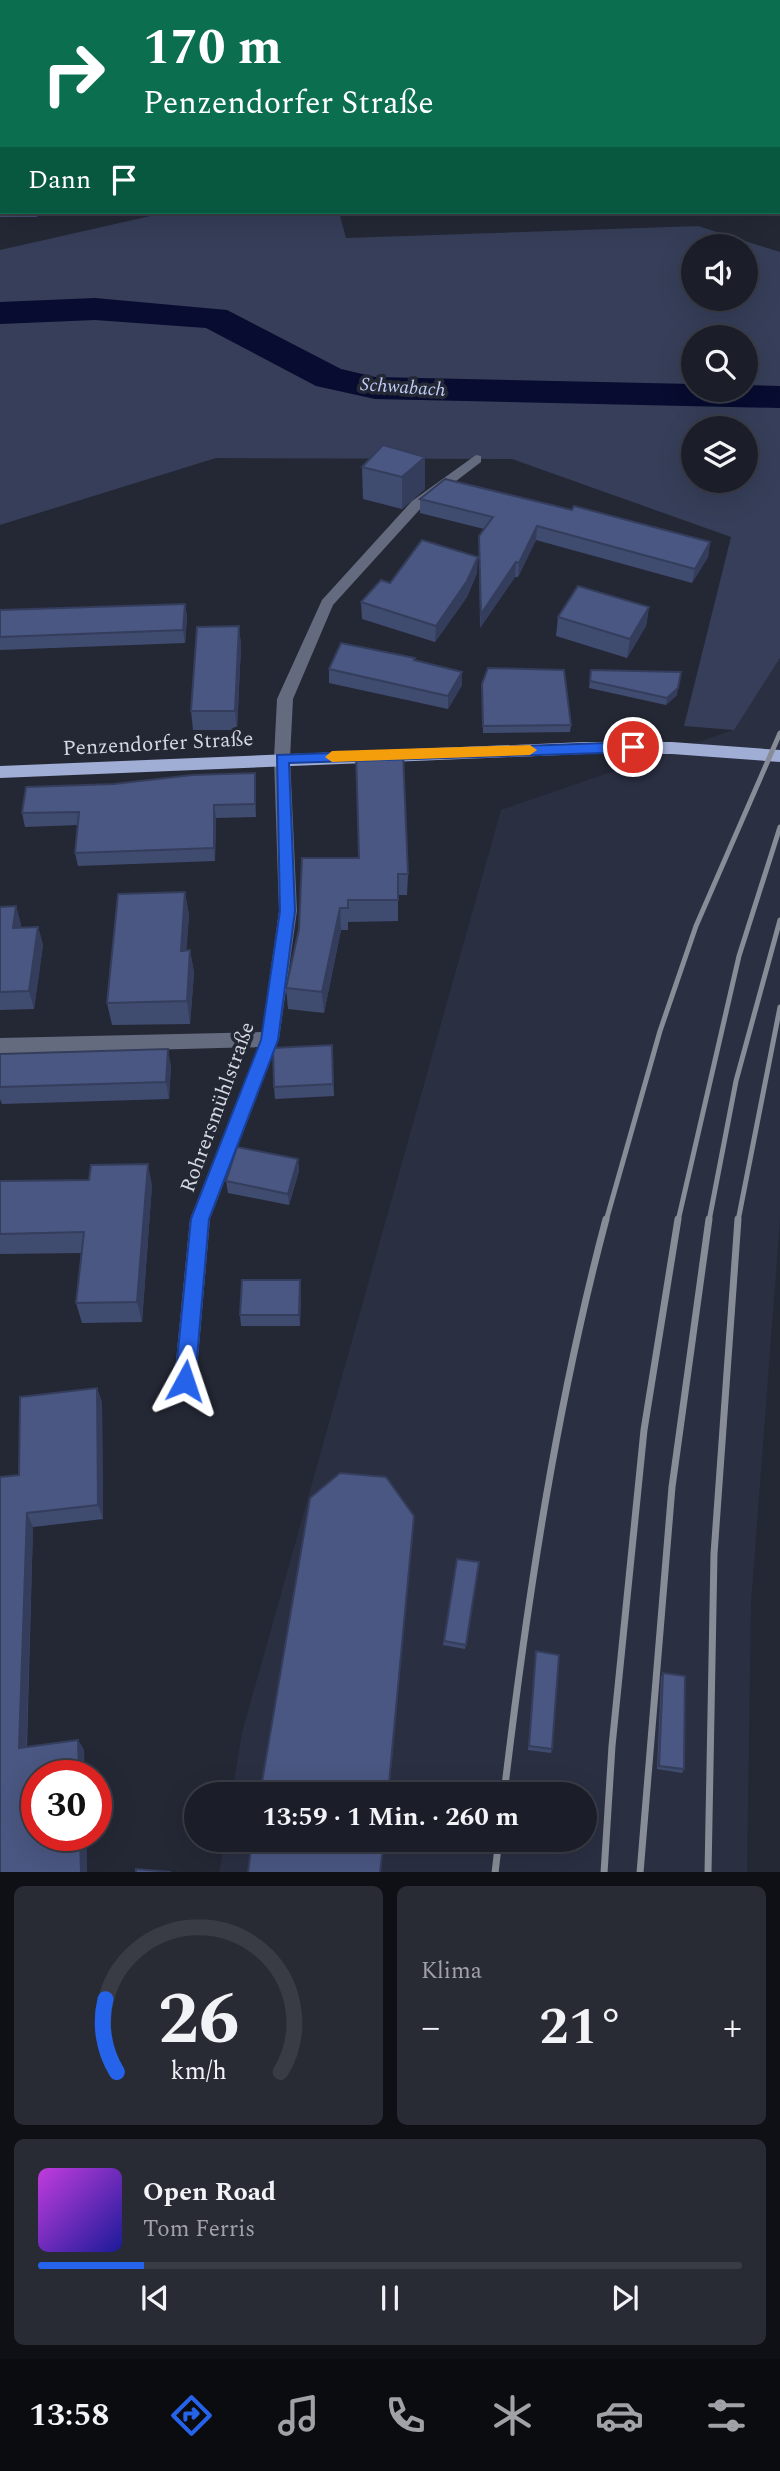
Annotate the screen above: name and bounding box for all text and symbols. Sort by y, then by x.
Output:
text: 170 m [143,11,282,86]
icon: right [28,28,119,119]
text: Penzendorfer Straße [143,79,434,128]
text: Dann [28,160,91,200]
icon: arrive [105,161,143,199]
map controls [681,234,758,493]
button: sound [681,234,758,311]
button: search [681,325,758,402]
water label: Schwabach [359,370,447,405]
button: layers [681,416,758,493]
pin [603,717,663,777]
street label: Penzendorfer Straße [62,723,254,765]
icon: arrive [614,728,652,766]
street label: Rohrersmühlstraße [172,1017,264,1197]
position arrow [148,1344,222,1418]
speed limit sign: 30 [21,1760,112,1851]
text: 13:59 · 1 Min. · 260 m [262,1797,519,1837]
text: Klima [421,1954,482,1989]
text: 26 [158,1965,239,2076]
text: 21° [539,1988,624,2067]
text: − [421,1999,440,2057]
text: + [723,1999,742,2057]
text: km/h [170,2052,227,2090]
text: Open Road [143,2172,276,2212]
text: Tom Ferris [143,2212,255,2247]
icon: previous [136,2279,174,2317]
icon: pause [371,2279,409,2317]
icon: next [606,2279,644,2317]
text: 13:58 [29,2391,109,2440]
icon: directions [167,2391,216,2440]
icon: music [274,2391,323,2440]
icon: phone [381,2391,430,2440]
icon: climate [488,2391,537,2440]
icon: car [595,2391,644,2440]
icon: filters [702,2391,751,2440]

